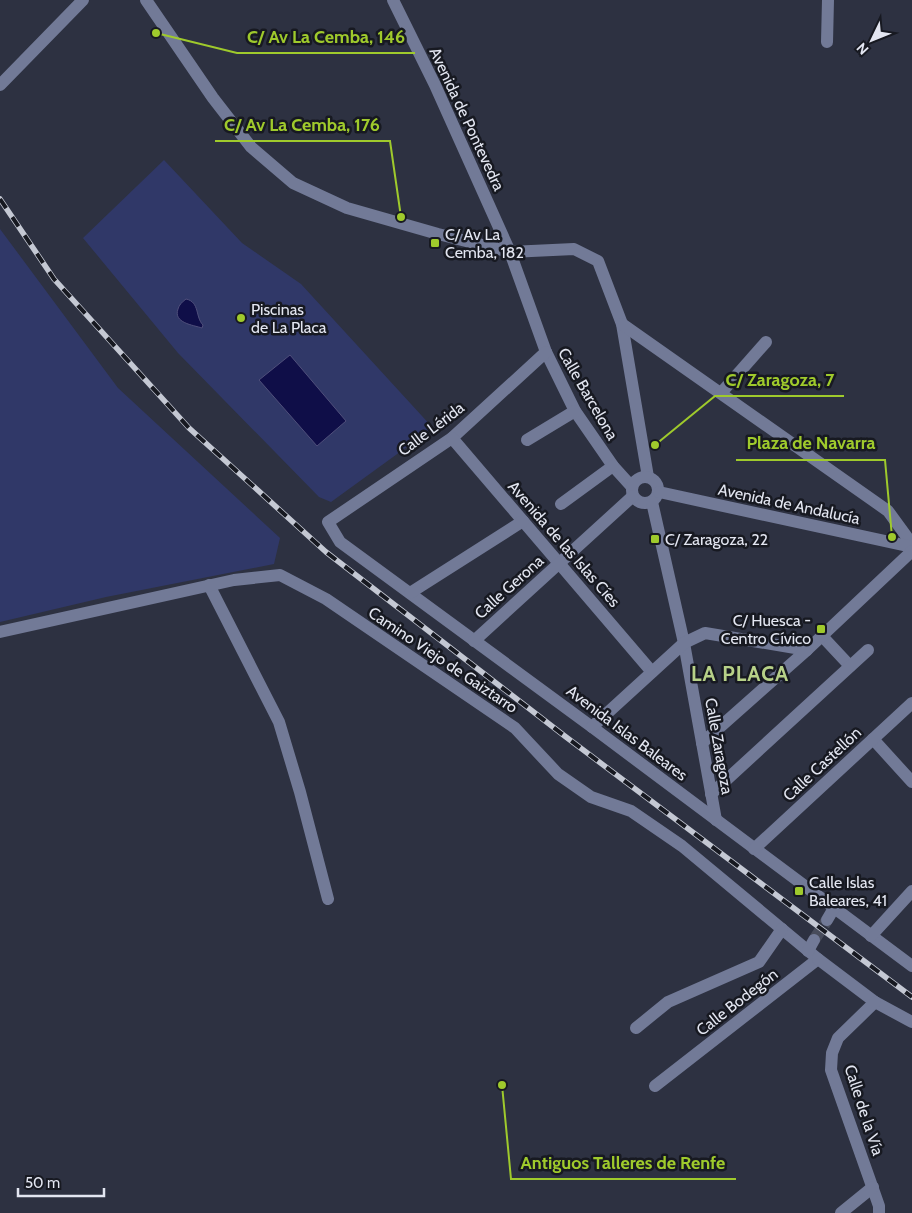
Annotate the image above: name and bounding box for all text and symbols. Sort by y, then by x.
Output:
north arrow [847,15,897,65]
callout: C/ Av La Cemba, 146 [237,20,415,53]
text: C/ Av La Cemba, 146 [247,26,405,48]
text: N [853,39,872,59]
street label: Avenida de Pontevedra [425,44,509,194]
callout: C/ Av La Cemba, 176 [215,108,390,141]
text: C/ Av La Cemba, 176 [224,114,380,136]
place label: C/ Av La Cemba, 182 [445,225,524,262]
marker: C/ Av La Cemba, 182 [429,237,441,249]
place label: Piscinas de La Placa [251,300,327,337]
marker: Piscinas de La Placa [235,312,247,324]
street label: Calle Barcelona [554,345,622,444]
callout: C/ Zaragoza, 7 [715,363,844,396]
text: C/ Zaragoza, 7 [726,369,835,391]
street label: Calle Lérida [394,398,468,460]
callout: Plaza de Navarra [736,427,885,460]
text: Plaza de Navarra [746,432,876,454]
street label: Avenida de las Islas Cíes [504,477,624,611]
street label: Avenida de Andalucía [716,480,862,528]
place label: C/ Zaragoza, 22 [665,530,768,549]
marker: C/ Zaragoza, 22 [649,533,661,545]
street label: Calle Gerona [471,551,548,623]
street label: Camino Viejo de Gaiztarro [365,603,521,717]
place label: C/ Huesca - Centro Cívico [721,611,811,648]
marker: C/ Huesca - Centro Cívico [815,623,827,635]
district label: LA PLACA [691,661,789,686]
street label: Avenida Islas Baleares [563,681,691,785]
street label: Calle Zaragoza [701,696,737,796]
street label: Calle Castellón [779,723,865,805]
place label: Calle Islas Baleares, 41 [809,873,887,910]
marker: Calle Islas Baleares, 41 [793,885,805,897]
street label: Calle Bodegón [693,964,781,1040]
street label: Calle de la Vía [840,1062,888,1158]
callout: Antiguos Talleres de Renfe [511,1146,736,1179]
text: Antiguos Talleres de Renfe [521,1152,725,1174]
scale bar [18,1166,104,1198]
text: 50 m [25,1174,60,1192]

